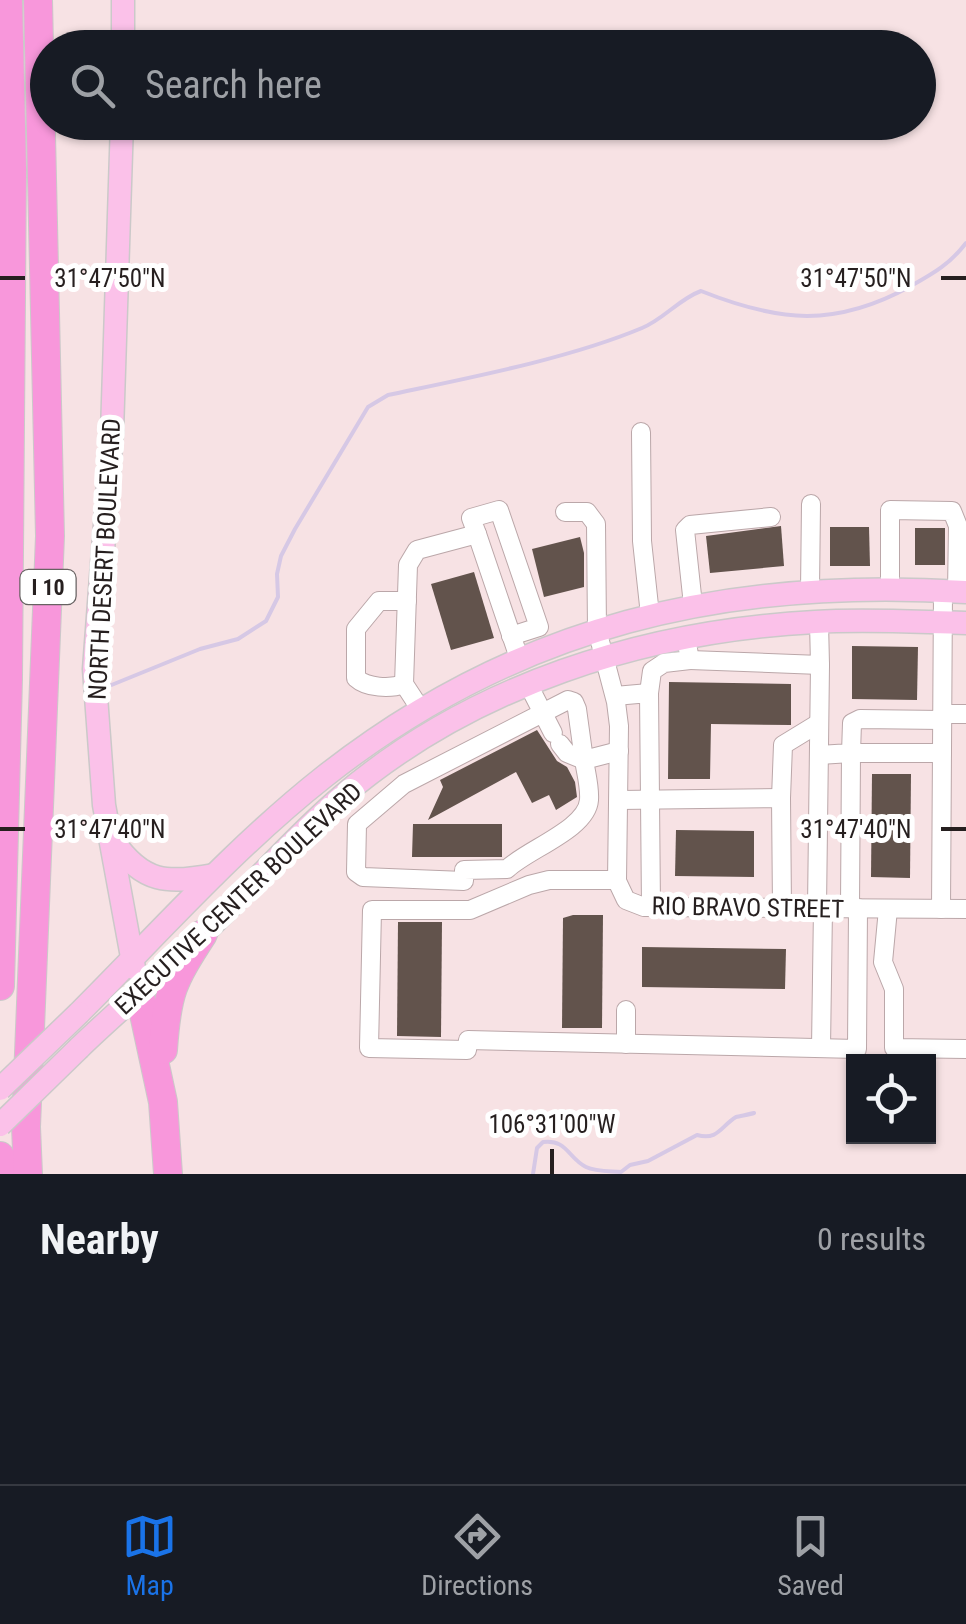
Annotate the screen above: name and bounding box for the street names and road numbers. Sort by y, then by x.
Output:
street label: NORTH DESERT BOULEVARD [83,418,126,700]
road number: I 10 [20,570,76,604]
street label: EXECUTIVE CENTER BOULEVARD [109,776,368,1020]
street label: RIO BRAVO STREET [651,891,844,924]

